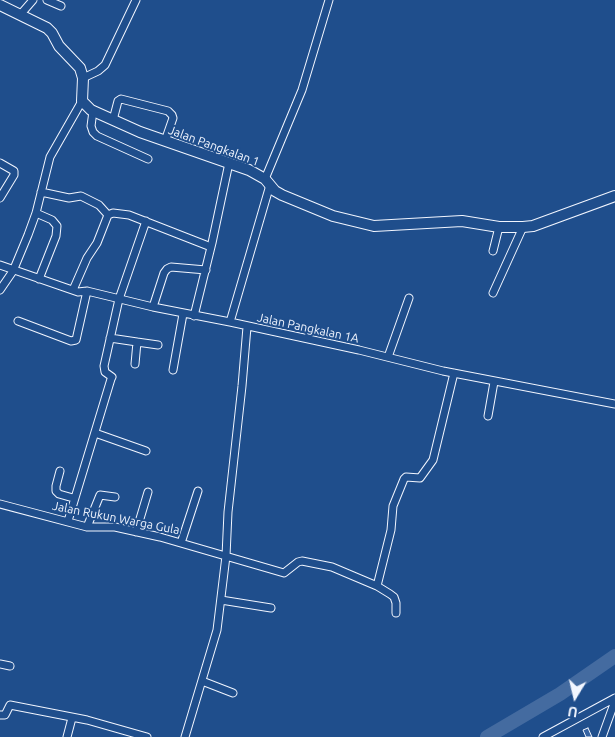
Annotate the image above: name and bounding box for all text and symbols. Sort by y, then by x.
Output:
street label: Jalan Pangkalan 1 [166,123,262,169]
street label: Jalan Pangkalan 1A [256,310,360,346]
street label: Jalan Rukun Warga Gula [51,499,181,537]
north arrow [550,672,600,722]
text: U [567,703,579,720]

